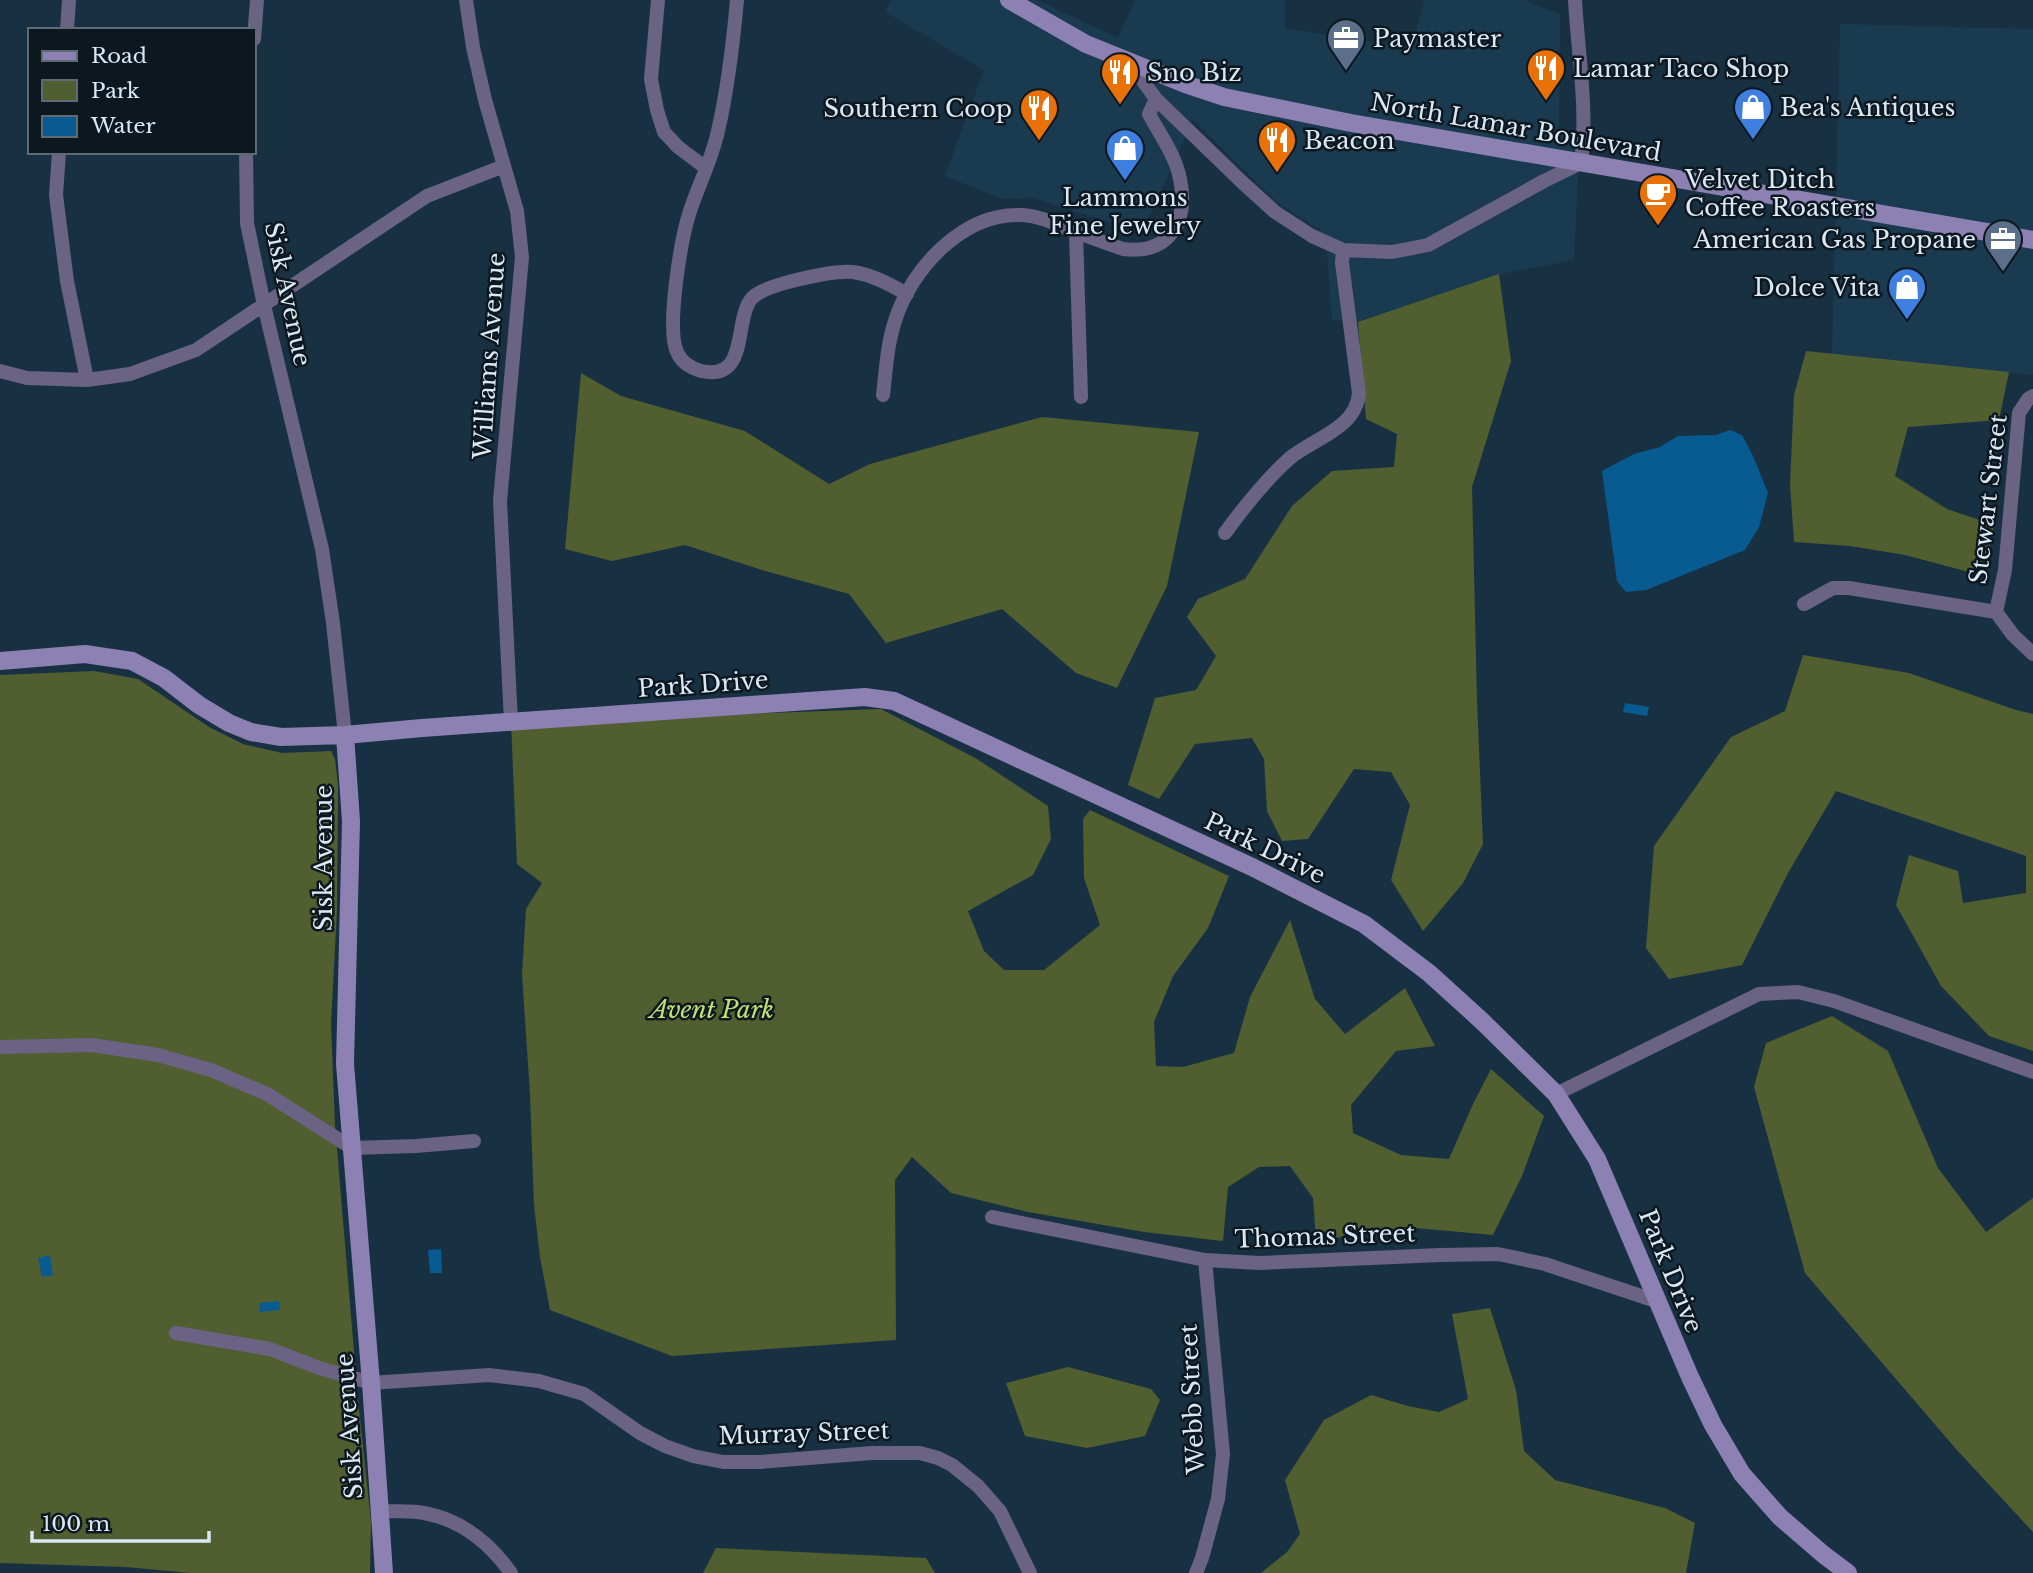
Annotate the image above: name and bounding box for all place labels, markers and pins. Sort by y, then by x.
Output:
office icon: Paymaster [1325,17,1367,72]
place label: Paymaster [1373,24,1502,53]
restaurant icon: Lamar Taco Shop [1525,47,1567,102]
restaurant icon: Sno Biz [1099,51,1141,106]
place label: Lamar Taco Shop [1573,54,1789,83]
place label: Sno Biz [1147,58,1242,87]
shop icon: Bea's Antiques [1732,86,1774,141]
restaurant icon: Southern Coop [1018,87,1060,142]
place label: Bea's Antiques [1780,93,1955,122]
place label: Southern Coop [824,94,1012,123]
restaurant icon: Beacon [1256,119,1298,174]
place label: Beacon [1304,126,1395,155]
shop icon: Lammons Fine Jewelry [1104,127,1146,182]
place label: Velvet Ditch Coffee Roasters [1684,165,1875,222]
cafe icon: Velvet Ditch Coffee Roasters [1637,172,1679,227]
place label: Lammons Fine Jewelry [1049,183,1202,240]
office icon: American Gas Propane [1982,218,2024,273]
place label: American Gas Propane [1693,225,1976,254]
shop icon: Dolce Vita [1886,266,1928,321]
place label: Dolce Vita [1754,273,1881,302]

